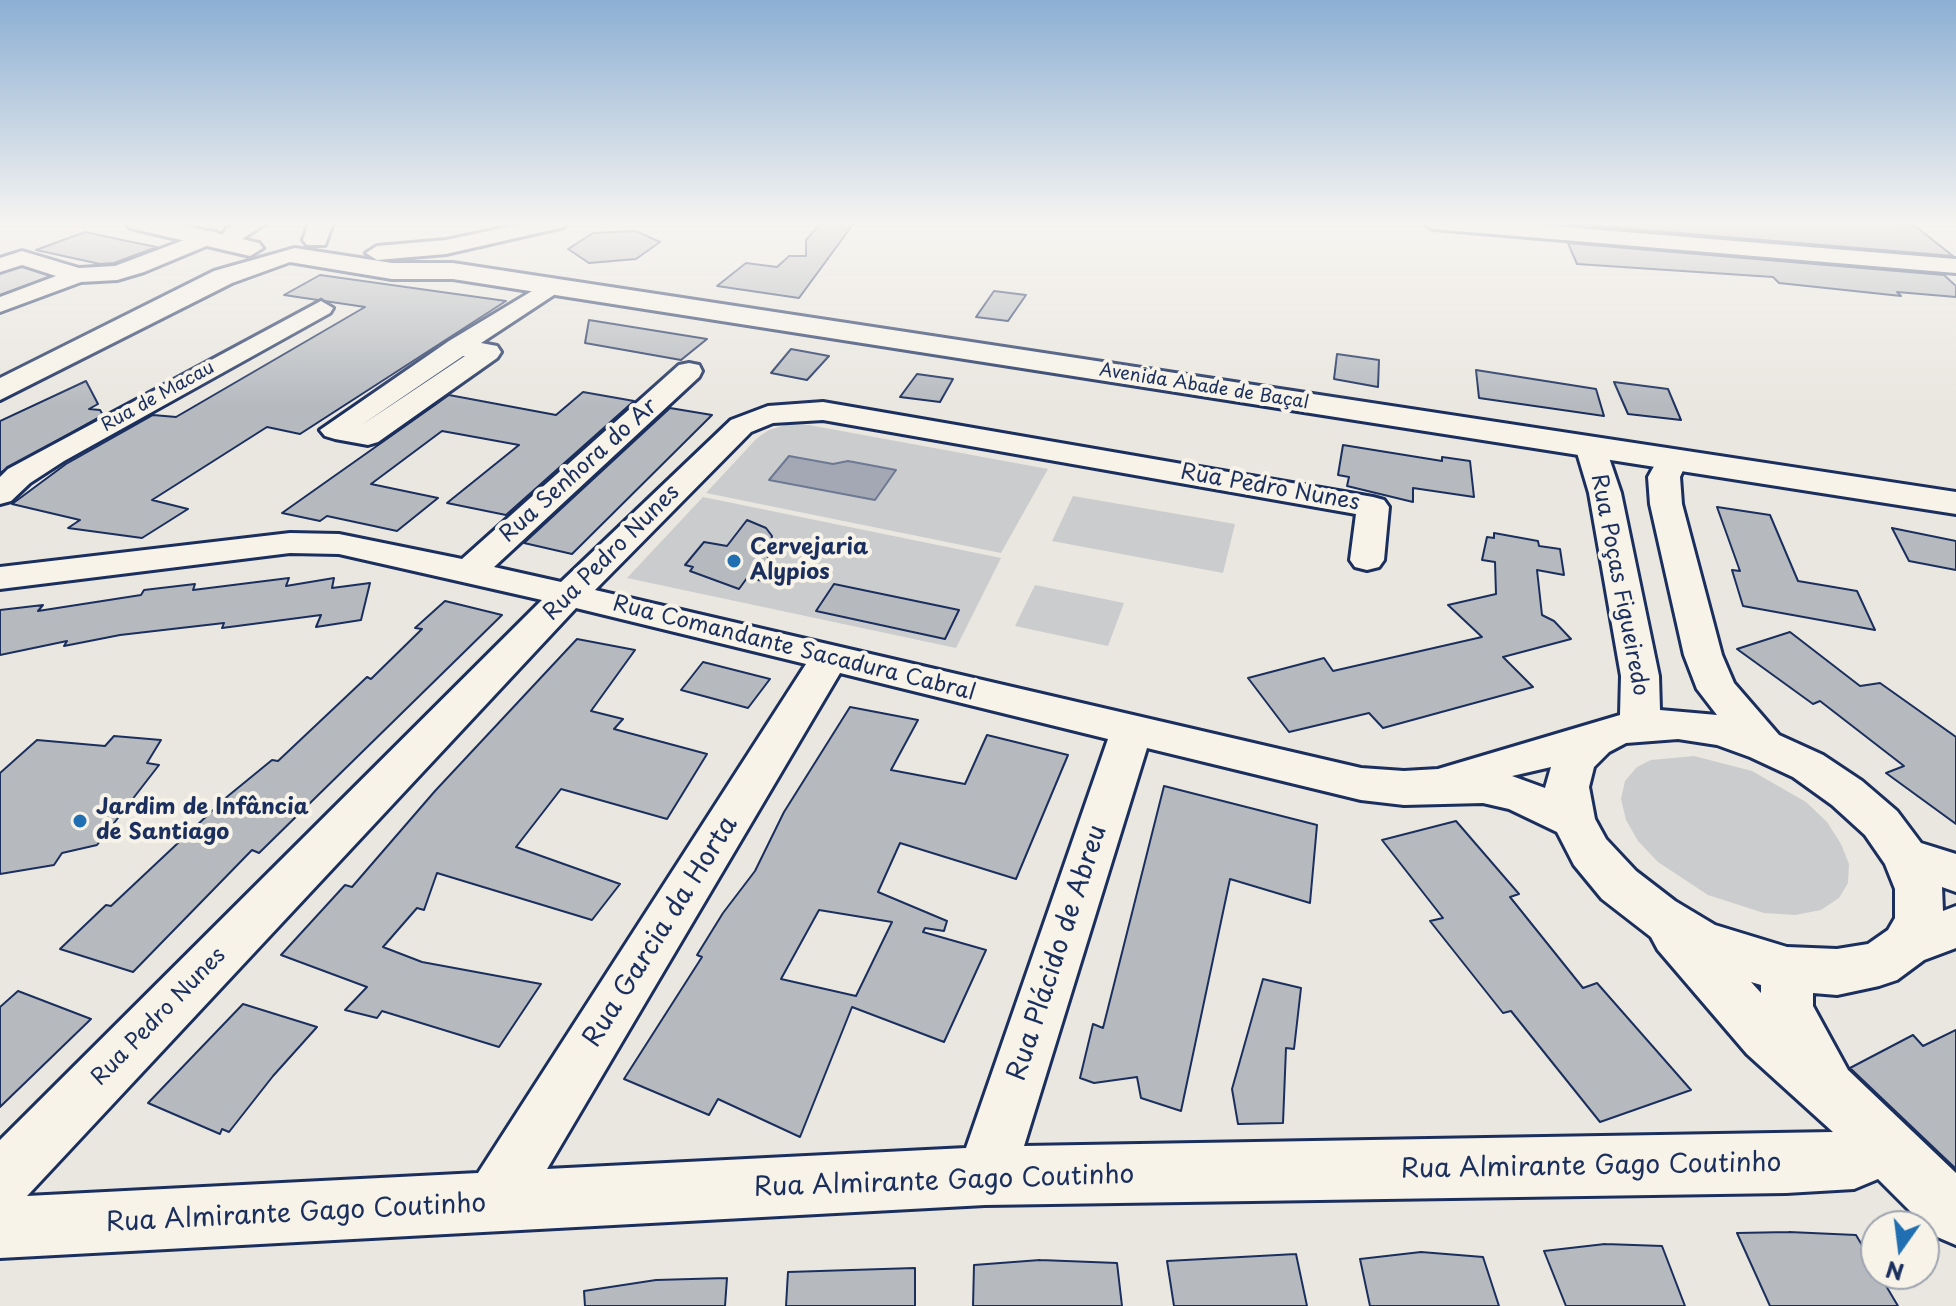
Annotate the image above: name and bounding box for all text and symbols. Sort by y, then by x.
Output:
street label: Rua de Macau [98,357,218,437]
street label: Avenida Abade de Baçal [1098,360,1310,414]
street label: Rua Senhora do Ar [495,393,663,549]
street label: Rua Pedro Nunes [1178,459,1362,517]
street label: Rua Poças Figueiredo [1585,472,1653,698]
street label: Rua Pedro Nunes [539,480,685,626]
place label: Cervejaria Alypios [750,535,868,586]
marker: Cervejaria Alypios [725,552,743,570]
street label: Rua Comandante Sacadura Cabral [610,591,978,707]
place label: Jardim de Infância de Santiago [96,795,309,846]
street label: Rua Garcia da Horta [577,811,745,1053]
marker: Jardim de Infância de Santiago [71,812,89,830]
street label: Rua Plácido de Abreu [1002,821,1114,1085]
street label: Rua Pedro Nunes [86,943,232,1091]
street label: Rua Almirante Gago Coutinho [1400,1148,1782,1186]
street label: Rua Almirante Gago Coutinho [753,1160,1135,1204]
street label: Rua Almirante Gago Coutinho [105,1188,487,1240]
north arrow [1860,1210,1940,1290]
text: N [1882,1254,1907,1290]

